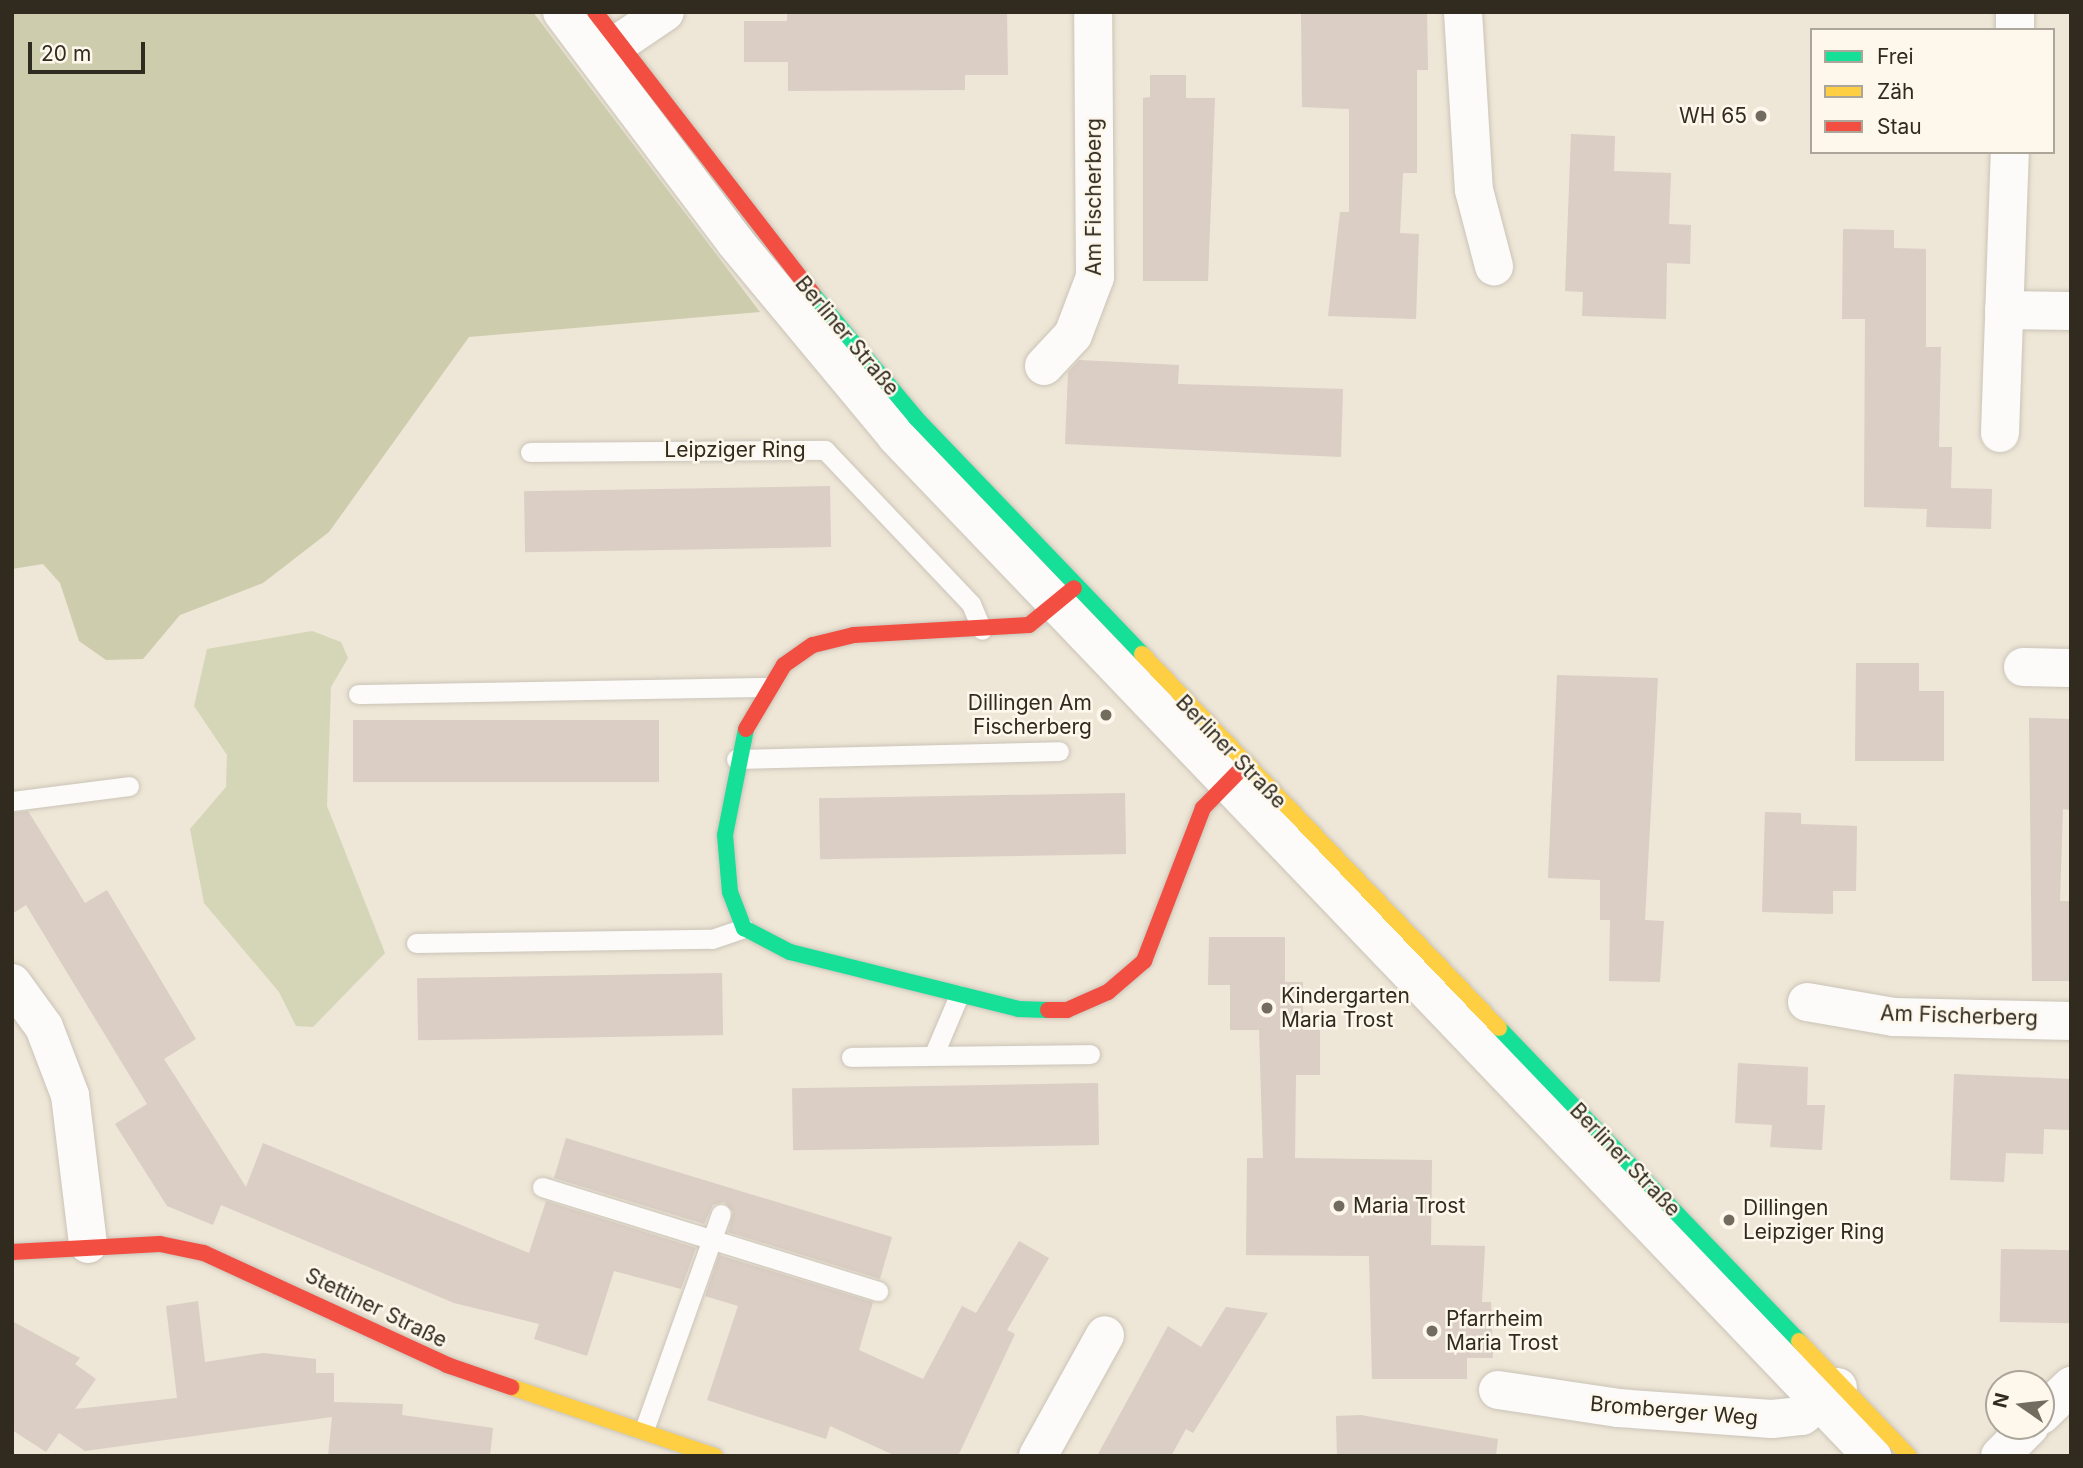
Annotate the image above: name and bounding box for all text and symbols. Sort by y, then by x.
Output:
scale bar [32,28,149,72]
legend [1810,28,2055,154]
text: 20 m [41,41,91,66]
text: Frei [1877,44,1914,69]
text: Zäh [1877,79,1914,104]
place label: WH 65 [1679,103,1747,129]
marker: WH 65 [1753,108,1769,124]
text: Stau [1877,114,1922,139]
street label: Am Fischerberg [1081,118,1107,276]
street label: Berliner Straße [790,271,904,401]
street label: Leipziger Ring [664,437,806,463]
place label: Dillingen Am Fischerberg [968,690,1092,740]
street label: Berliner Straße [1171,690,1291,814]
marker: Dillingen Am Fischerberg [1098,707,1114,723]
place label: Kindergarten Maria Trost [1281,983,1410,1033]
marker: Kindergarten Maria Trost [1259,1000,1275,1016]
street label: Am Fischerberg [1880,1001,2038,1031]
street label: Berliner Straße [1565,1098,1685,1222]
place label: Maria Trost [1353,1193,1465,1219]
place label: Dillingen Leipziger Ring [1743,1195,1884,1245]
marker: Maria Trost [1331,1198,1347,1214]
marker: Dillingen Leipziger Ring [1721,1212,1737,1228]
street label: Stettiner Straße [301,1263,451,1353]
place label: Pfarrheim Maria Trost [1446,1306,1558,1356]
marker: Pfarrheim Maria Trost [1424,1323,1440,1339]
north arrow [1985,1370,2055,1440]
text: N [1988,1390,2014,1410]
street label: Bromberger Weg [1589,1391,1759,1431]

